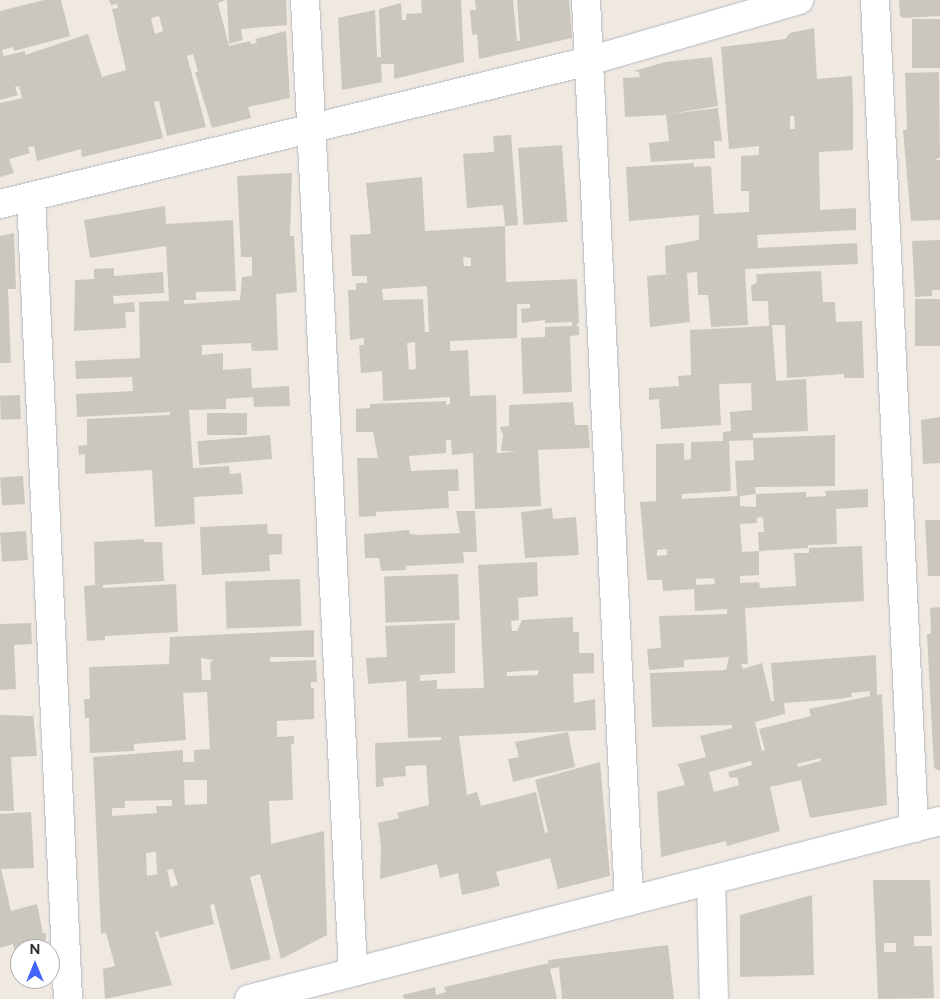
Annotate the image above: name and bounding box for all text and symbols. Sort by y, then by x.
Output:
north arrow [10,939,60,989]
text: N [30,941,40,958]

